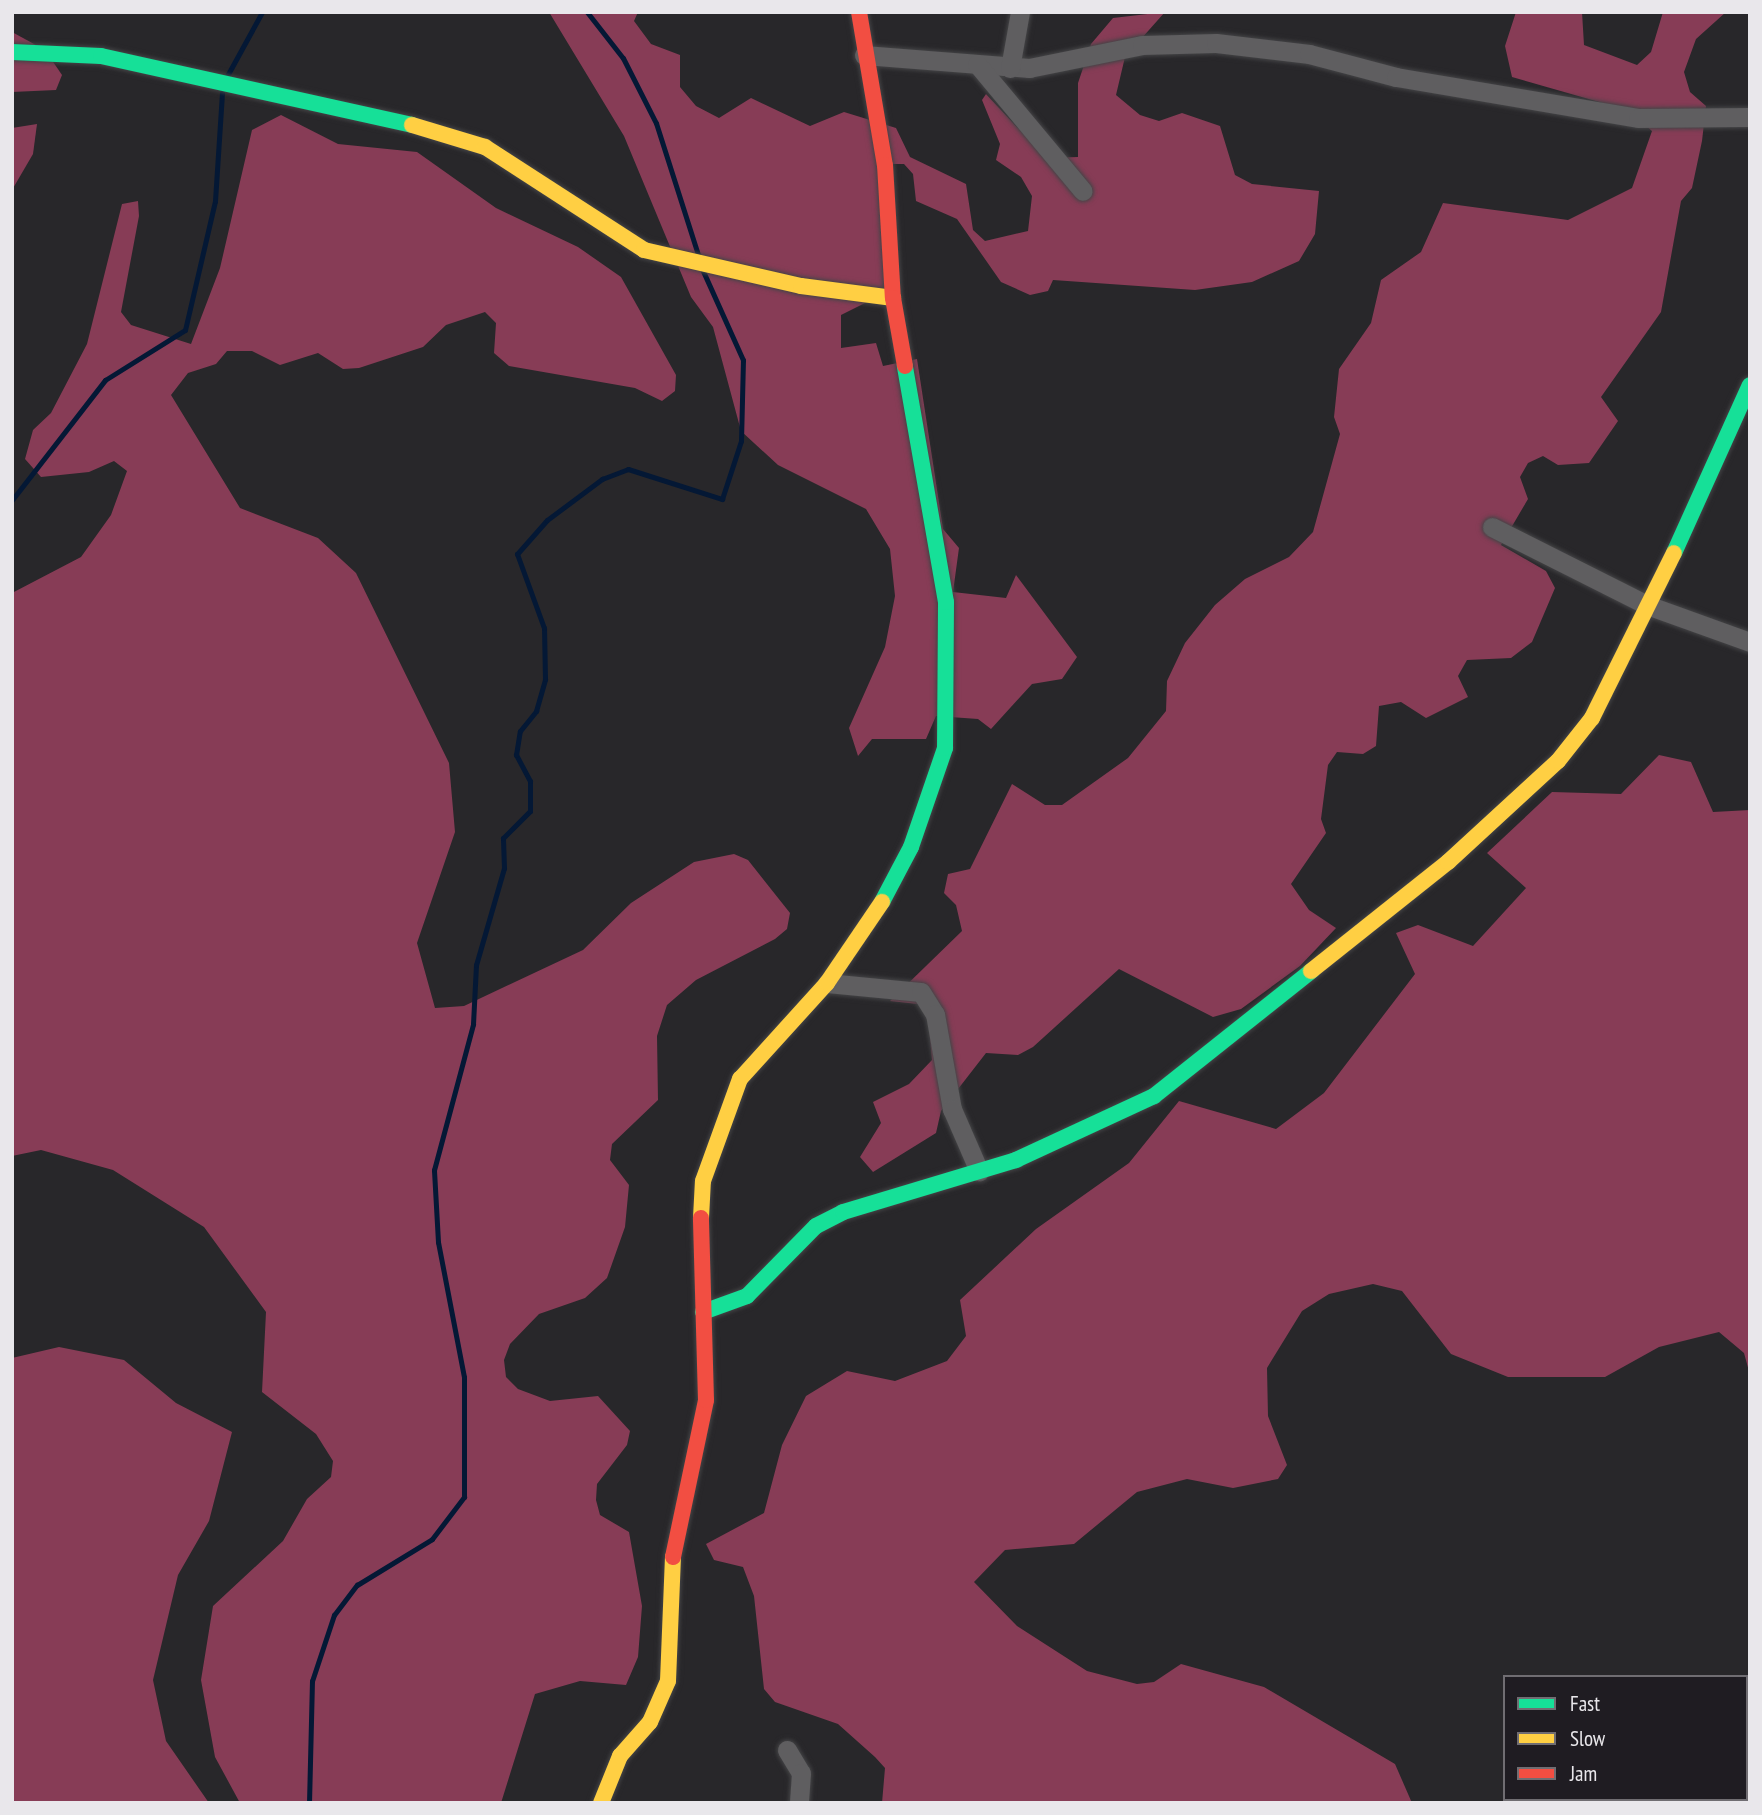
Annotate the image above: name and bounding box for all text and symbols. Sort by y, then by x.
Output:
legend [1503,1675,1748,1801]
text: Fast [1570,1690,1600,1717]
text: Slow [1570,1725,1605,1752]
text: Jam [1570,1760,1597,1787]

